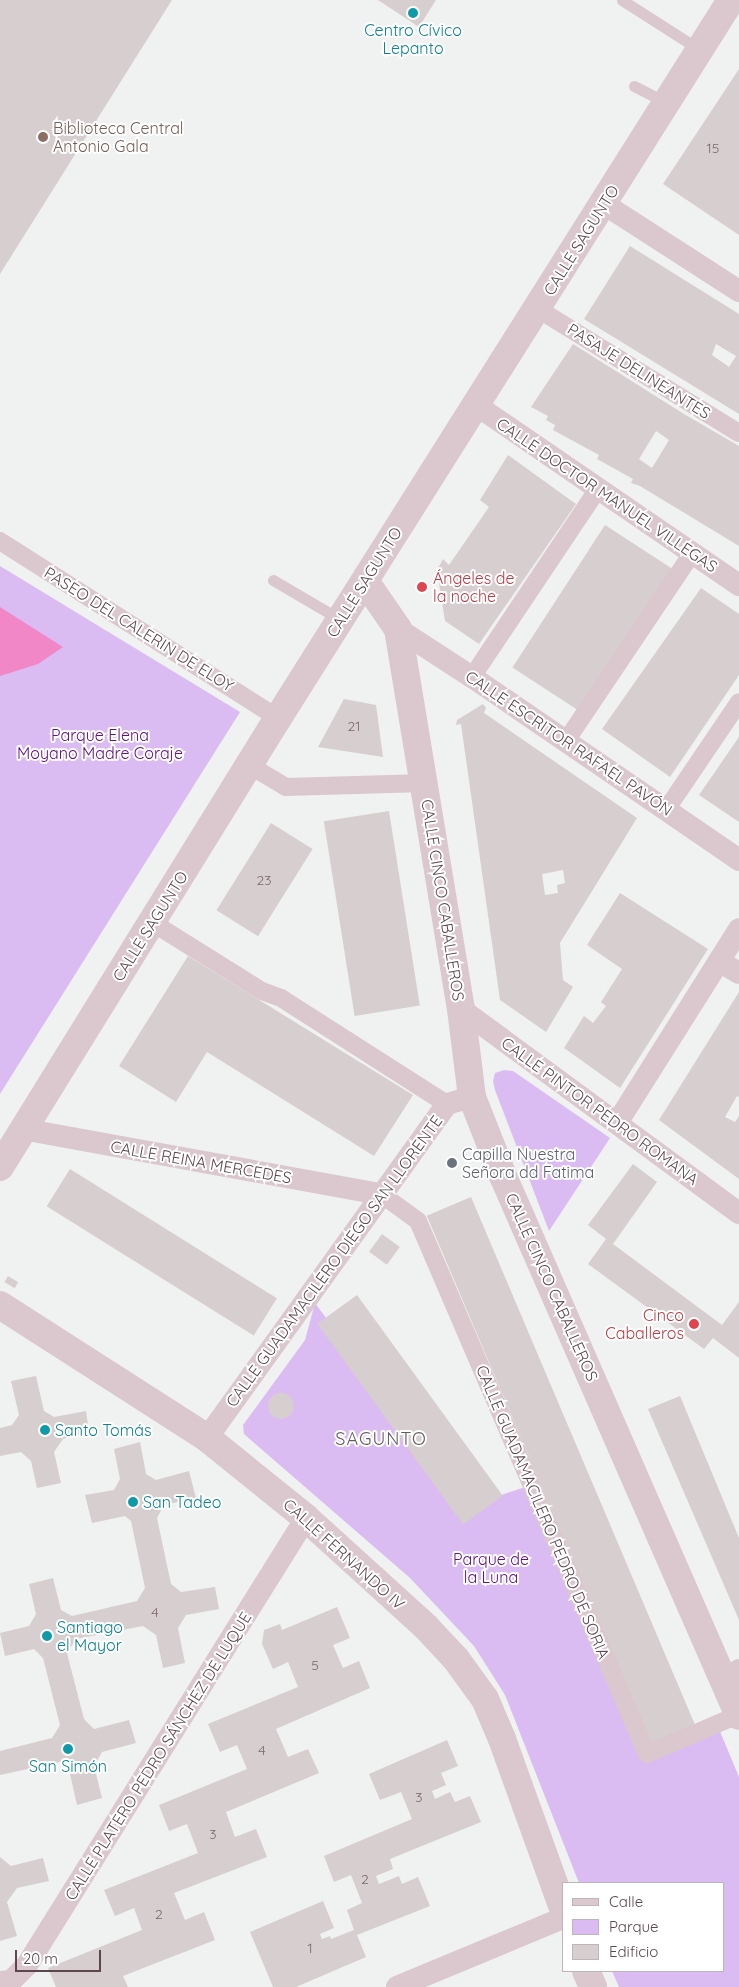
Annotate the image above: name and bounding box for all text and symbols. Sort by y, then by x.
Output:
marker: Centro Cívico Lepanto [407,7,419,19]
place label: Centro Cívico Lepanto [364,20,462,58]
place label: Biblioteca Central Antonio Gala [53,118,184,156]
marker: Biblioteca Central Antonio Gala [37,131,49,143]
house number: 15 [707,140,719,156]
street label: CALLE SAGUNTO [539,181,623,299]
street label: PASAJE DELINEANTES [564,319,714,423]
street label: CALLE DOCTOR MANUEL VILLEGAS [493,414,721,576]
street label: CALLE SAGUNTO [322,523,406,641]
street label: PASEO DEL CALERIN DE ELOY [41,563,237,695]
place label: Ángeles de la noche [433,568,514,606]
marker: Ángeles de la noche [415,580,429,594]
street label: CALLE ESCRITOR RAFAEL PAVÓN [462,666,676,820]
house number: 21 [348,718,360,734]
park label: Parque Elena Moyano Madre Coraje [17,725,183,763]
street label: CALLE CINCO CABALLEROS [418,798,468,1002]
street label: CALLE SAGUNTO [108,867,192,985]
house number: 23 [256,872,272,888]
street label: CALLE PINTOR PEDRO ROMANA [498,1033,702,1189]
street label: CALLE GUADAMACILERO DIEGO SAN LLORENTE [222,1112,446,1410]
street label: CALLE REINA MERCEDES [109,1137,293,1187]
place label: Capilla Nuestra Señora dd Fatima [462,1144,594,1182]
marker: Capilla Nuestra Señora dd Fatima [446,1157,458,1169]
street label: CALLE CINCO CABALLEROS [502,1190,602,1384]
place label: Cinco Caballeros [605,1305,684,1343]
marker: Cinco Caballeros [688,1318,700,1330]
street label: CALLE GUADAMACILERO PEDRO DE SORIA [472,1362,614,1662]
place label: Santo Tomás [55,1420,152,1440]
marker: Santo Tomás [39,1424,51,1436]
district label: SAGUNTO [334,1428,428,1450]
place label: San Tadeo [143,1492,221,1512]
street label: CALLE FERNANDO IV [279,1494,409,1614]
marker: San Tadeo [127,1496,139,1508]
park label: Parque de la Luna [453,1549,529,1587]
house number: 4 [151,1604,159,1620]
street label: CALLE PLATERO PEDRO SÁNCHEZ DE LUQUE [61,1608,255,1904]
place label: Santiago el Mayor [57,1617,123,1655]
marker: Santiago el Mayor [41,1630,53,1642]
house number: 5 [311,1657,319,1673]
house number: 4 [258,1742,266,1758]
marker: San Simón [62,1743,74,1755]
place label: San Simón [29,1756,107,1776]
house number: 3 [415,1789,423,1805]
house number: 3 [209,1826,217,1842]
house number: 2 [361,1871,369,1887]
legend [562,1882,724,1972]
text: Calle [609,1892,643,1911]
house number: 2 [155,1906,163,1922]
text: Parque [609,1917,659,1936]
scale bar [18,1940,104,1972]
house number: 1 [307,1940,313,1956]
text: Edificio [609,1942,658,1961]
text: 20 m [23,1949,58,1968]

